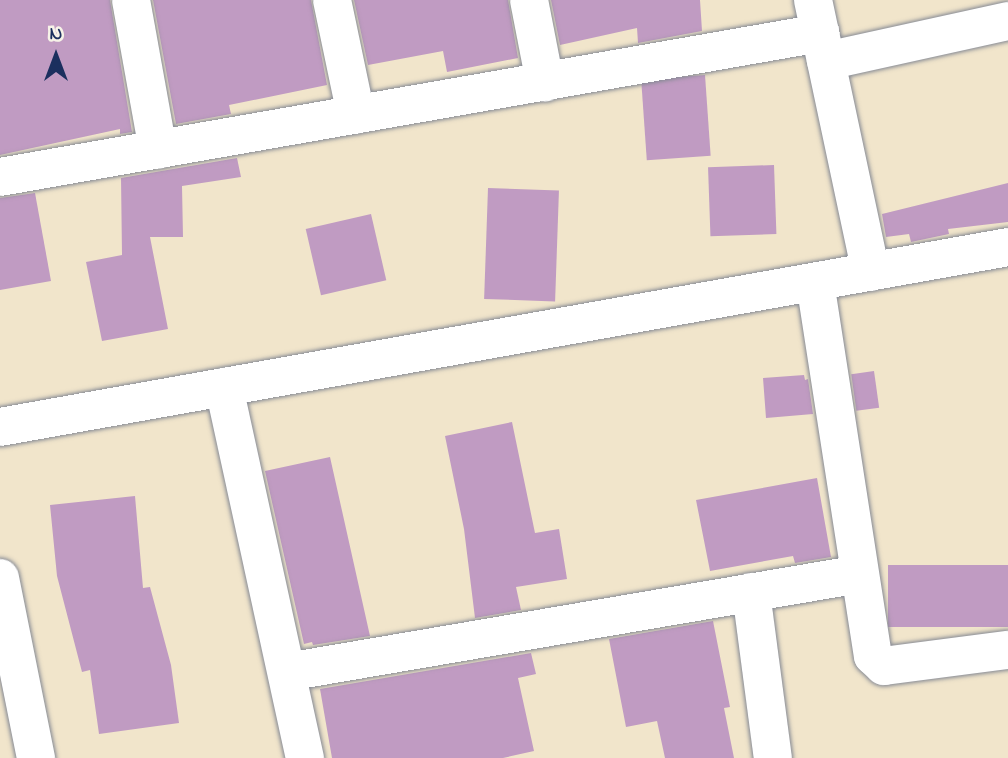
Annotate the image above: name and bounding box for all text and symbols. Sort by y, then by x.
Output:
north arrow [21,21,91,91]
text: N [50,21,62,48]

